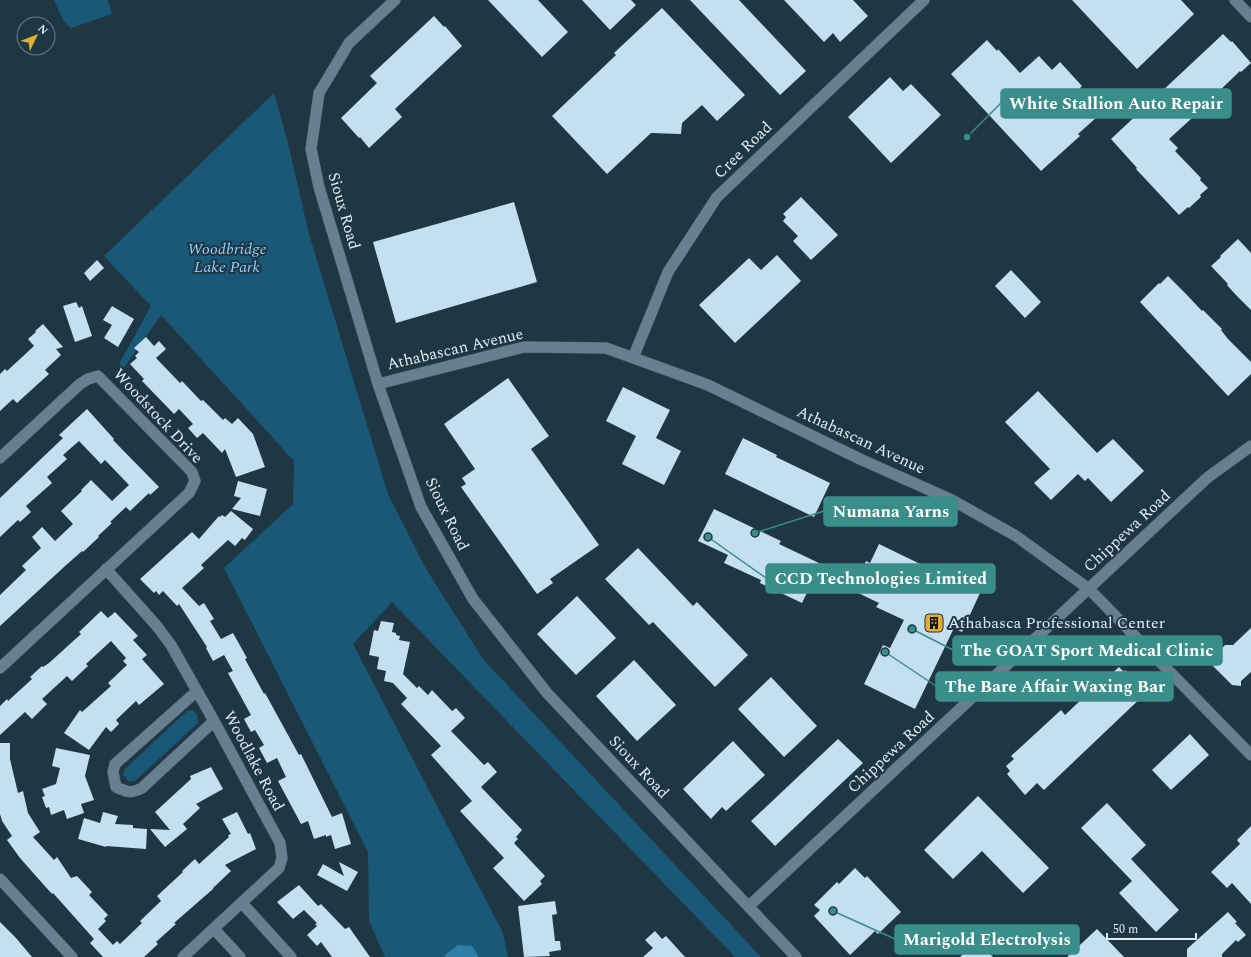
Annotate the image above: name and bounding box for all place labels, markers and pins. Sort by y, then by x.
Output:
callout: White Stallion Auto Repair [1001,89,1231,118]
callout: Numana Yarns [824,497,957,526]
callout: CCD Technologies Limited [766,564,995,593]
place label: Athabasca Professional Center [948,611,1165,635]
building icon: Athabasca Professional Center [923,612,945,634]
callout: The GOAT Sport Medical Clinic [953,636,1222,665]
callout: The Bare Affair Waxing Bar [936,672,1173,701]
callout: Marigold Electrolysis [895,925,1079,954]

